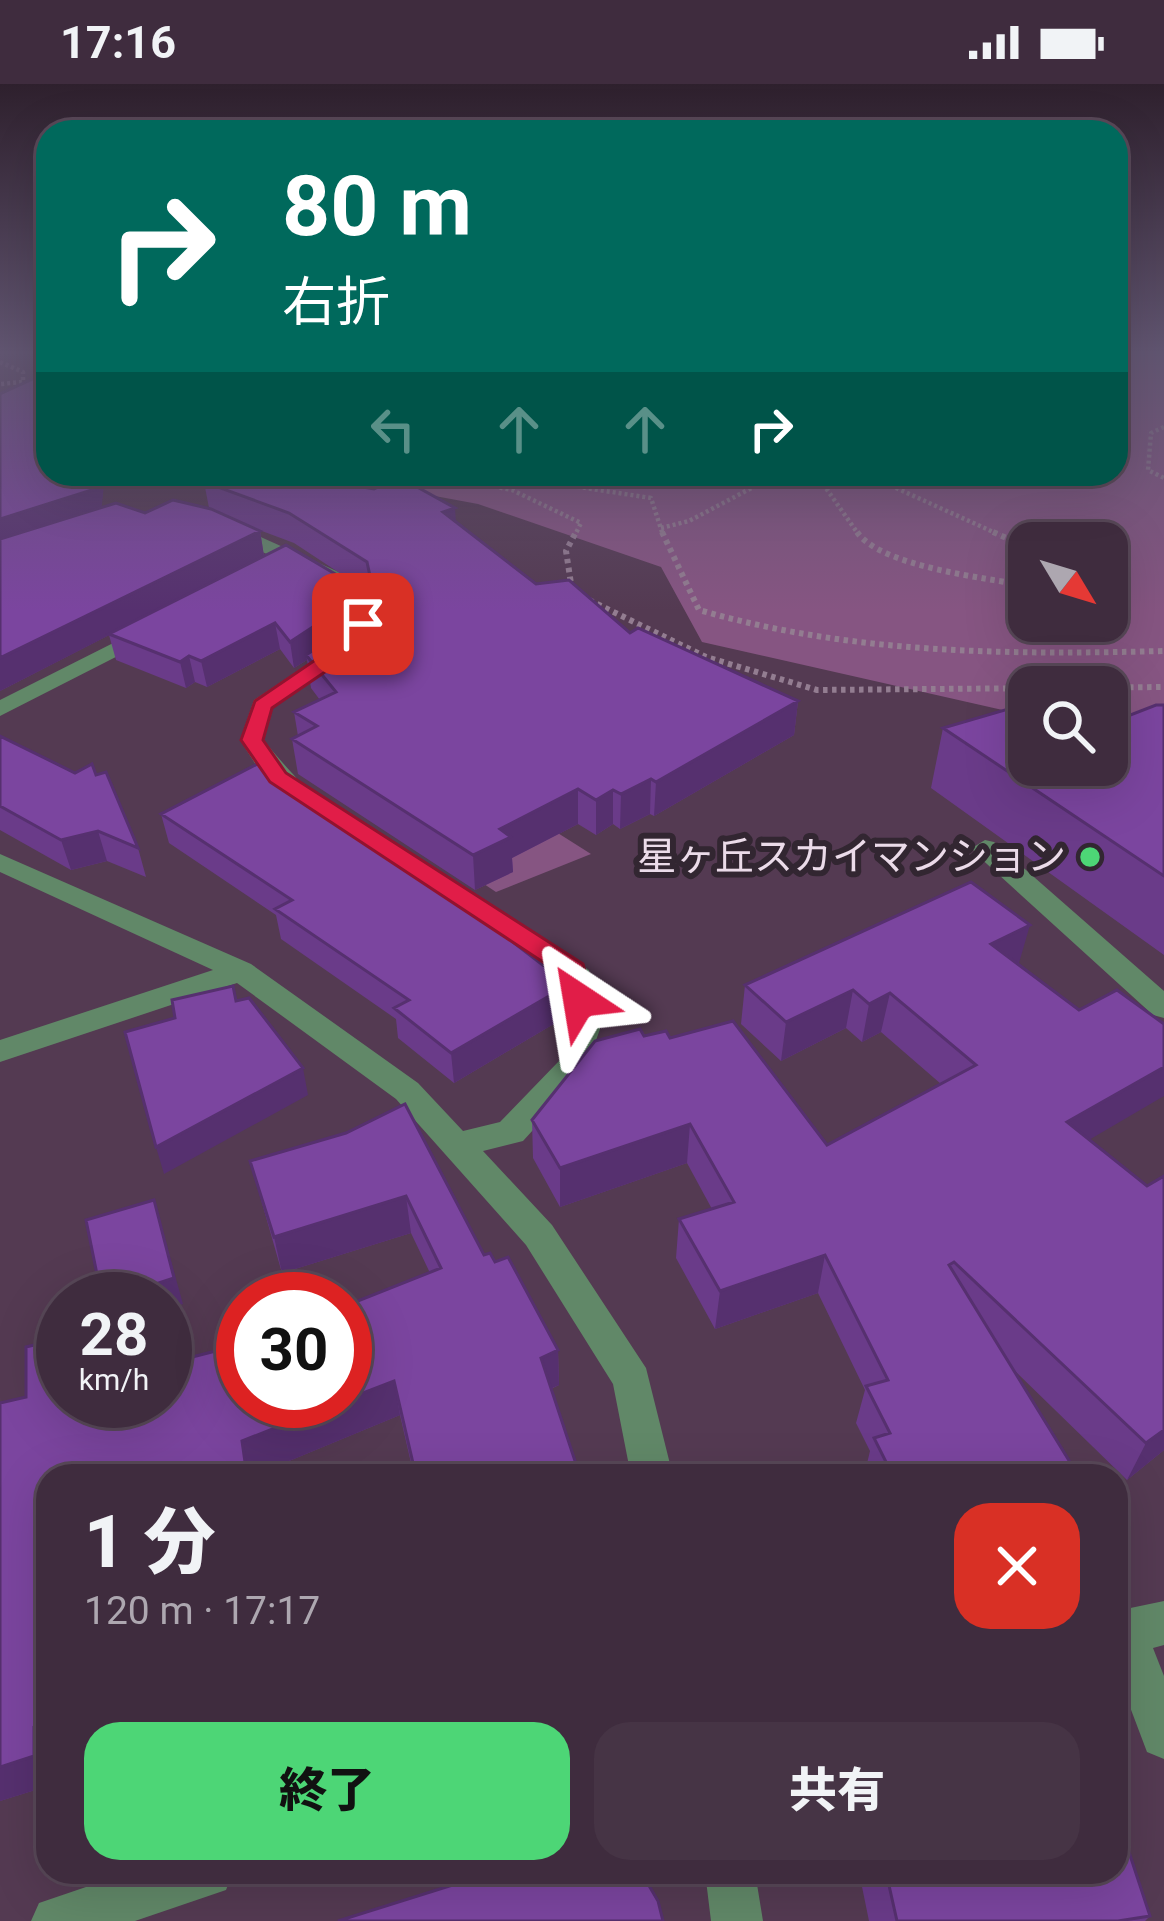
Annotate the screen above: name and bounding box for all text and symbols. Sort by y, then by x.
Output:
text: 17:16 [60,16,176,69]
text: 80 m [282,157,472,256]
icon: right [84,168,240,324]
text: 右折 [282,271,390,334]
icon: left [360,396,426,462]
icon: ahead [486,396,552,462]
icon: ahead [612,396,678,462]
icon: right [738,396,804,462]
north arrow [1008,522,1128,642]
map controls [1008,522,1128,786]
pin [312,573,414,675]
icon: arrive [330,591,396,657]
button: search [1008,666,1128,786]
place label: 星ヶ丘スカイマンション [637,834,1066,880]
marker: 星ヶ丘スカイマンション [1077,844,1103,870]
position arrow [516,937,642,1063]
speed limit sign: 30 [216,1272,372,1428]
text: 28 [80,1299,148,1370]
text: km/h [79,1362,149,1397]
text: 1 分 [84,1500,215,1585]
button: close [954,1503,1080,1629]
text: 120 m · 17:17 [84,1588,320,1634]
button: 終了 [84,1722,570,1860]
button: 共有 [594,1722,1080,1860]

